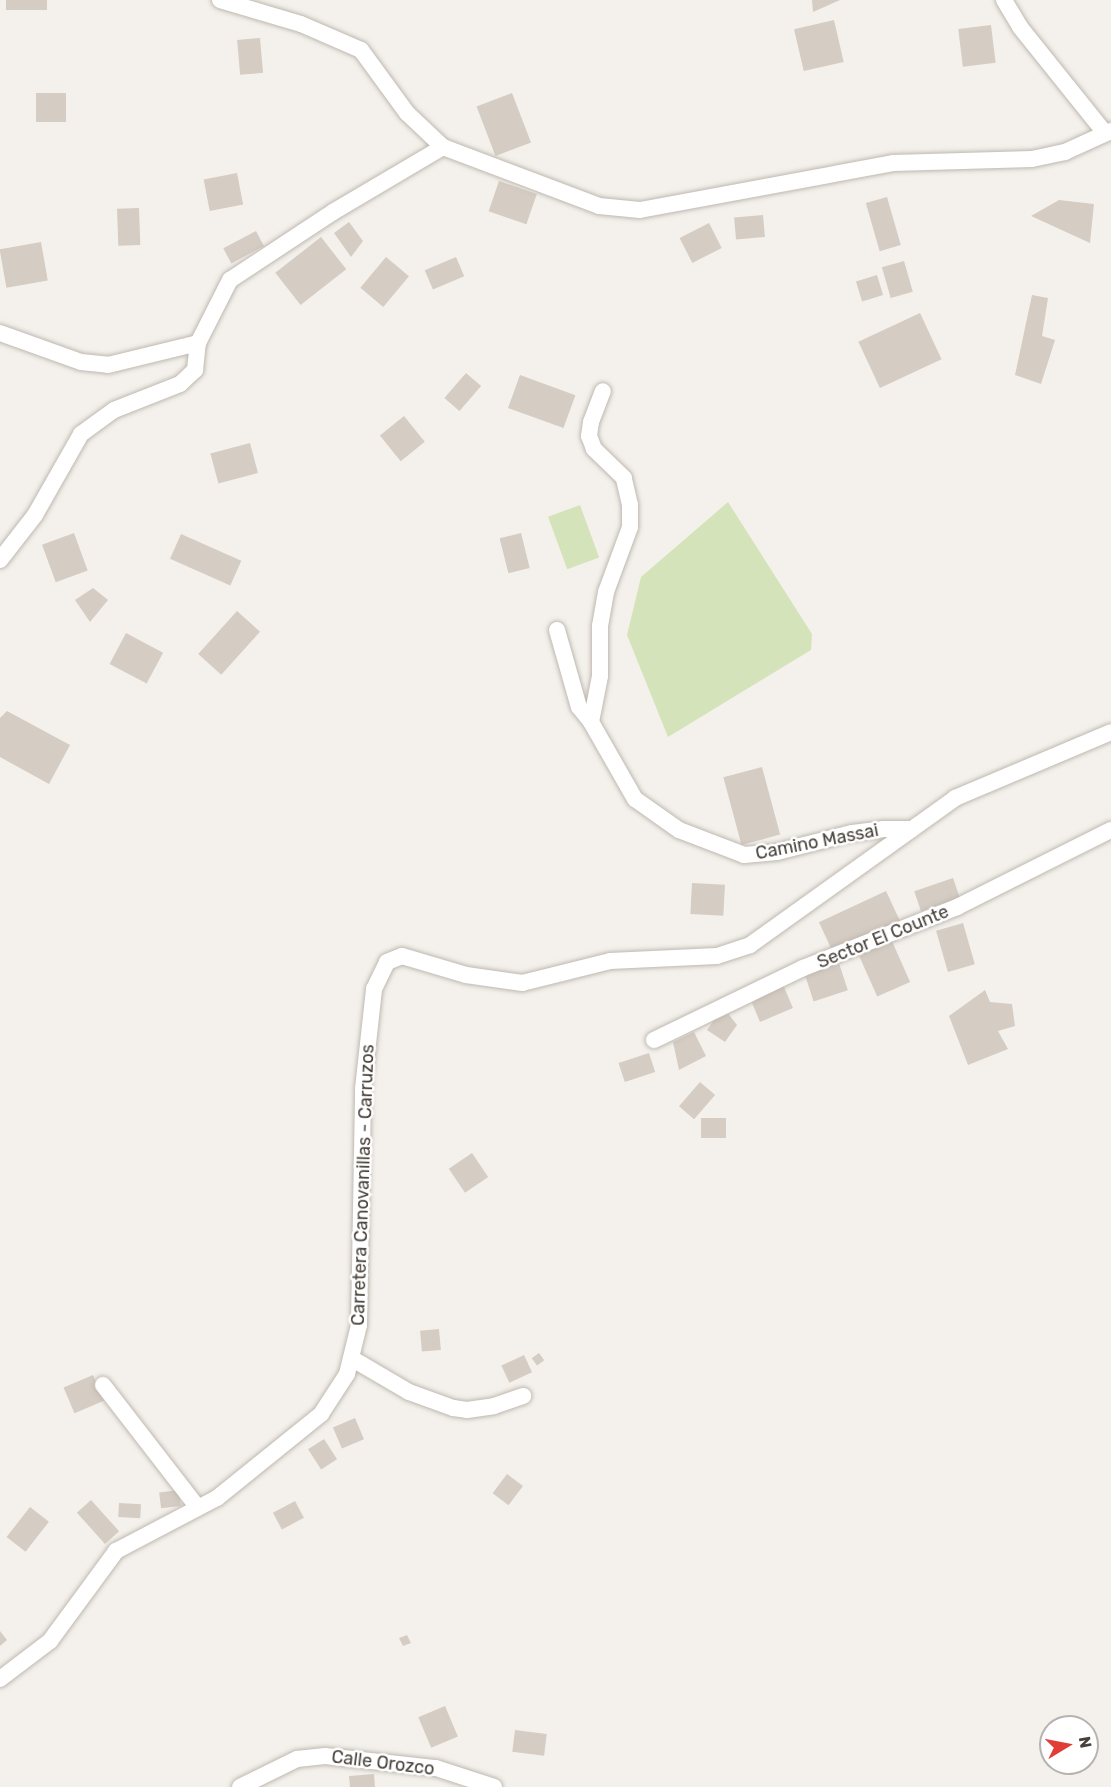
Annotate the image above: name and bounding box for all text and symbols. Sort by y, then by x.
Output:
street label: Camino Massai [754,819,880,865]
street label: Sector El Counte [814,901,952,973]
street label: Carretera Canovanillas - Carruzos [347,1044,379,1326]
north arrow [1039,1715,1099,1775]
text: N [1075,1735,1096,1749]
street label: Calle Orozco [330,1746,436,1780]

